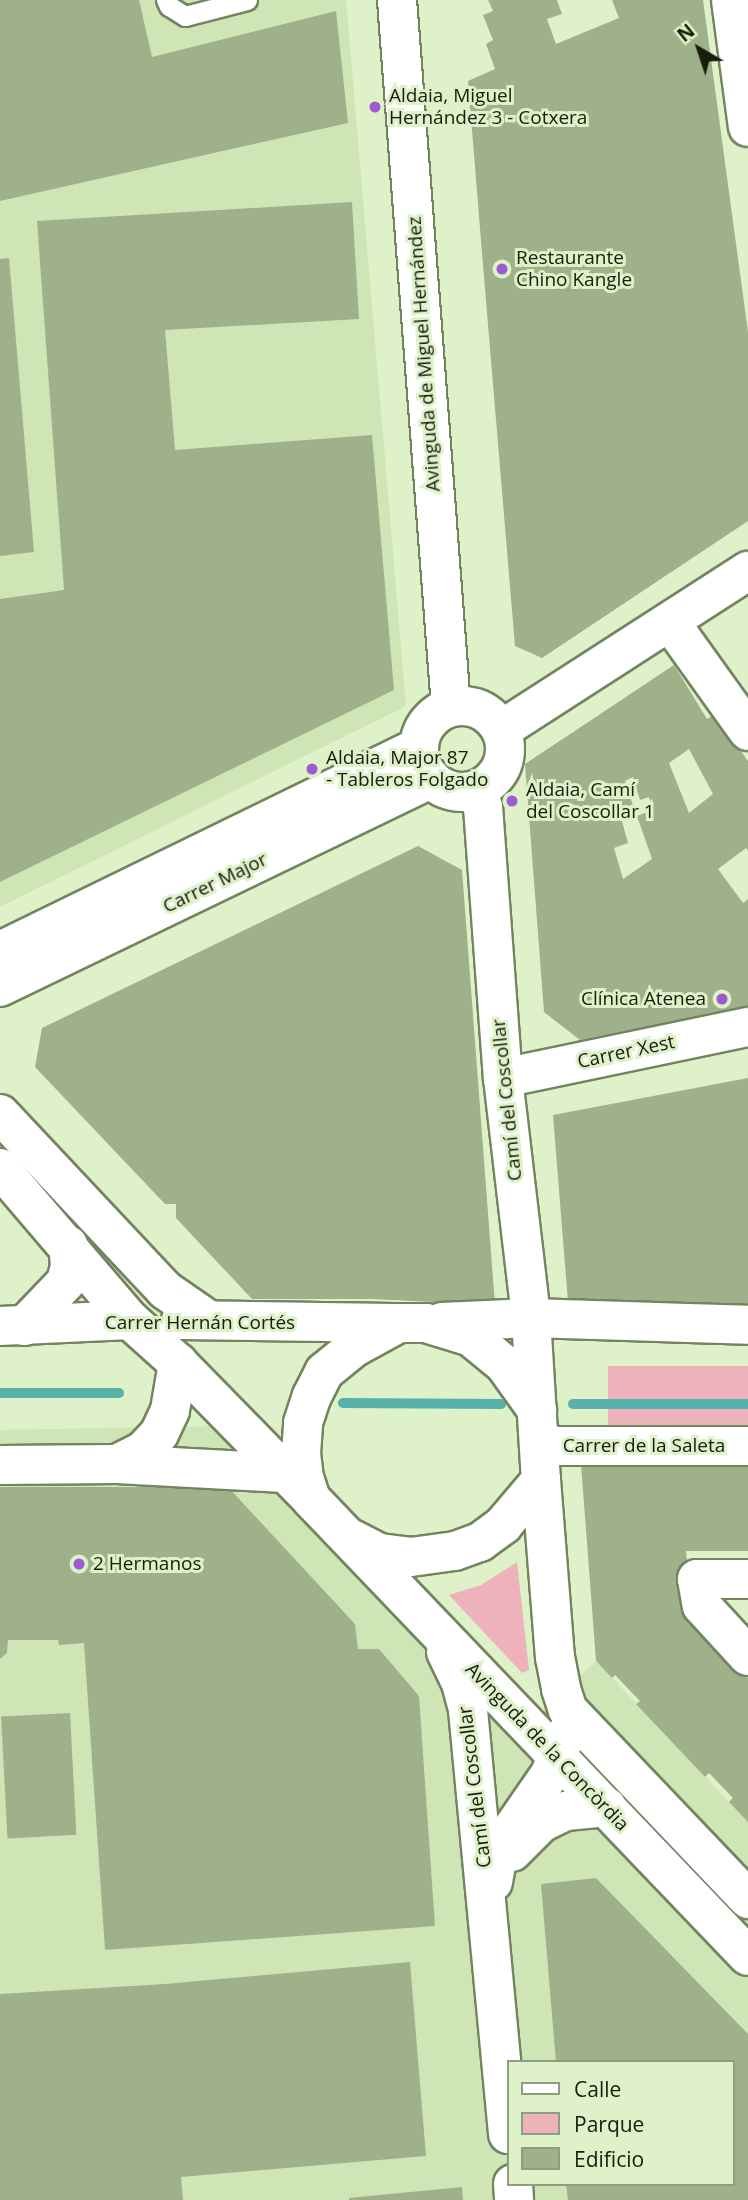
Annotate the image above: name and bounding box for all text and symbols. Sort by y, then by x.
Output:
north arrow [664,14,734,84]
text: N [672,18,700,48]
place label: Aldaia, Miguel Hernández 3 - Cotxera [389,85,587,129]
marker: Aldaia, Miguel Hernández 3 - Cotxera [367,99,383,115]
street label: Avinguda de Miguel Hernández [403,216,445,492]
place label: Restaurante Chino Kangle [516,247,632,291]
marker: Restaurante Chino Kangle [494,261,510,277]
place label: Aldaia, Major 87 - Tableros Folgado [326,747,488,791]
marker: Aldaia, Major 87 - Tableros Folgado [304,761,320,777]
place label: Aldaia, Camí del Coscollar 1 [526,779,655,823]
marker: Aldaia, Camí del Coscollar 1 [504,793,520,809]
street label: Carrer Major [159,848,271,918]
place label: Clínica Atenea [581,988,706,1010]
marker: Clínica Atenea [712,989,732,1009]
street label: Camí del Coscollar [487,1018,527,1182]
street label: Carrer Xest [575,1031,677,1073]
street label: Carrer Hernán Cortés [105,1312,295,1334]
street label: Carrer de la Saleta [563,1435,725,1457]
place label: 2 Hermanos [93,1553,202,1575]
marker: 2 Hermanos [71,1556,87,1572]
street label: Avinguda de la Concòrdia [461,1658,633,1836]
street label: Camí del Coscollar [454,1705,496,1869]
legend [506,2060,734,2186]
text: Calle [574,2075,621,2103]
text: Parque [574,2110,644,2138]
text: Edificio [574,2145,644,2173]

